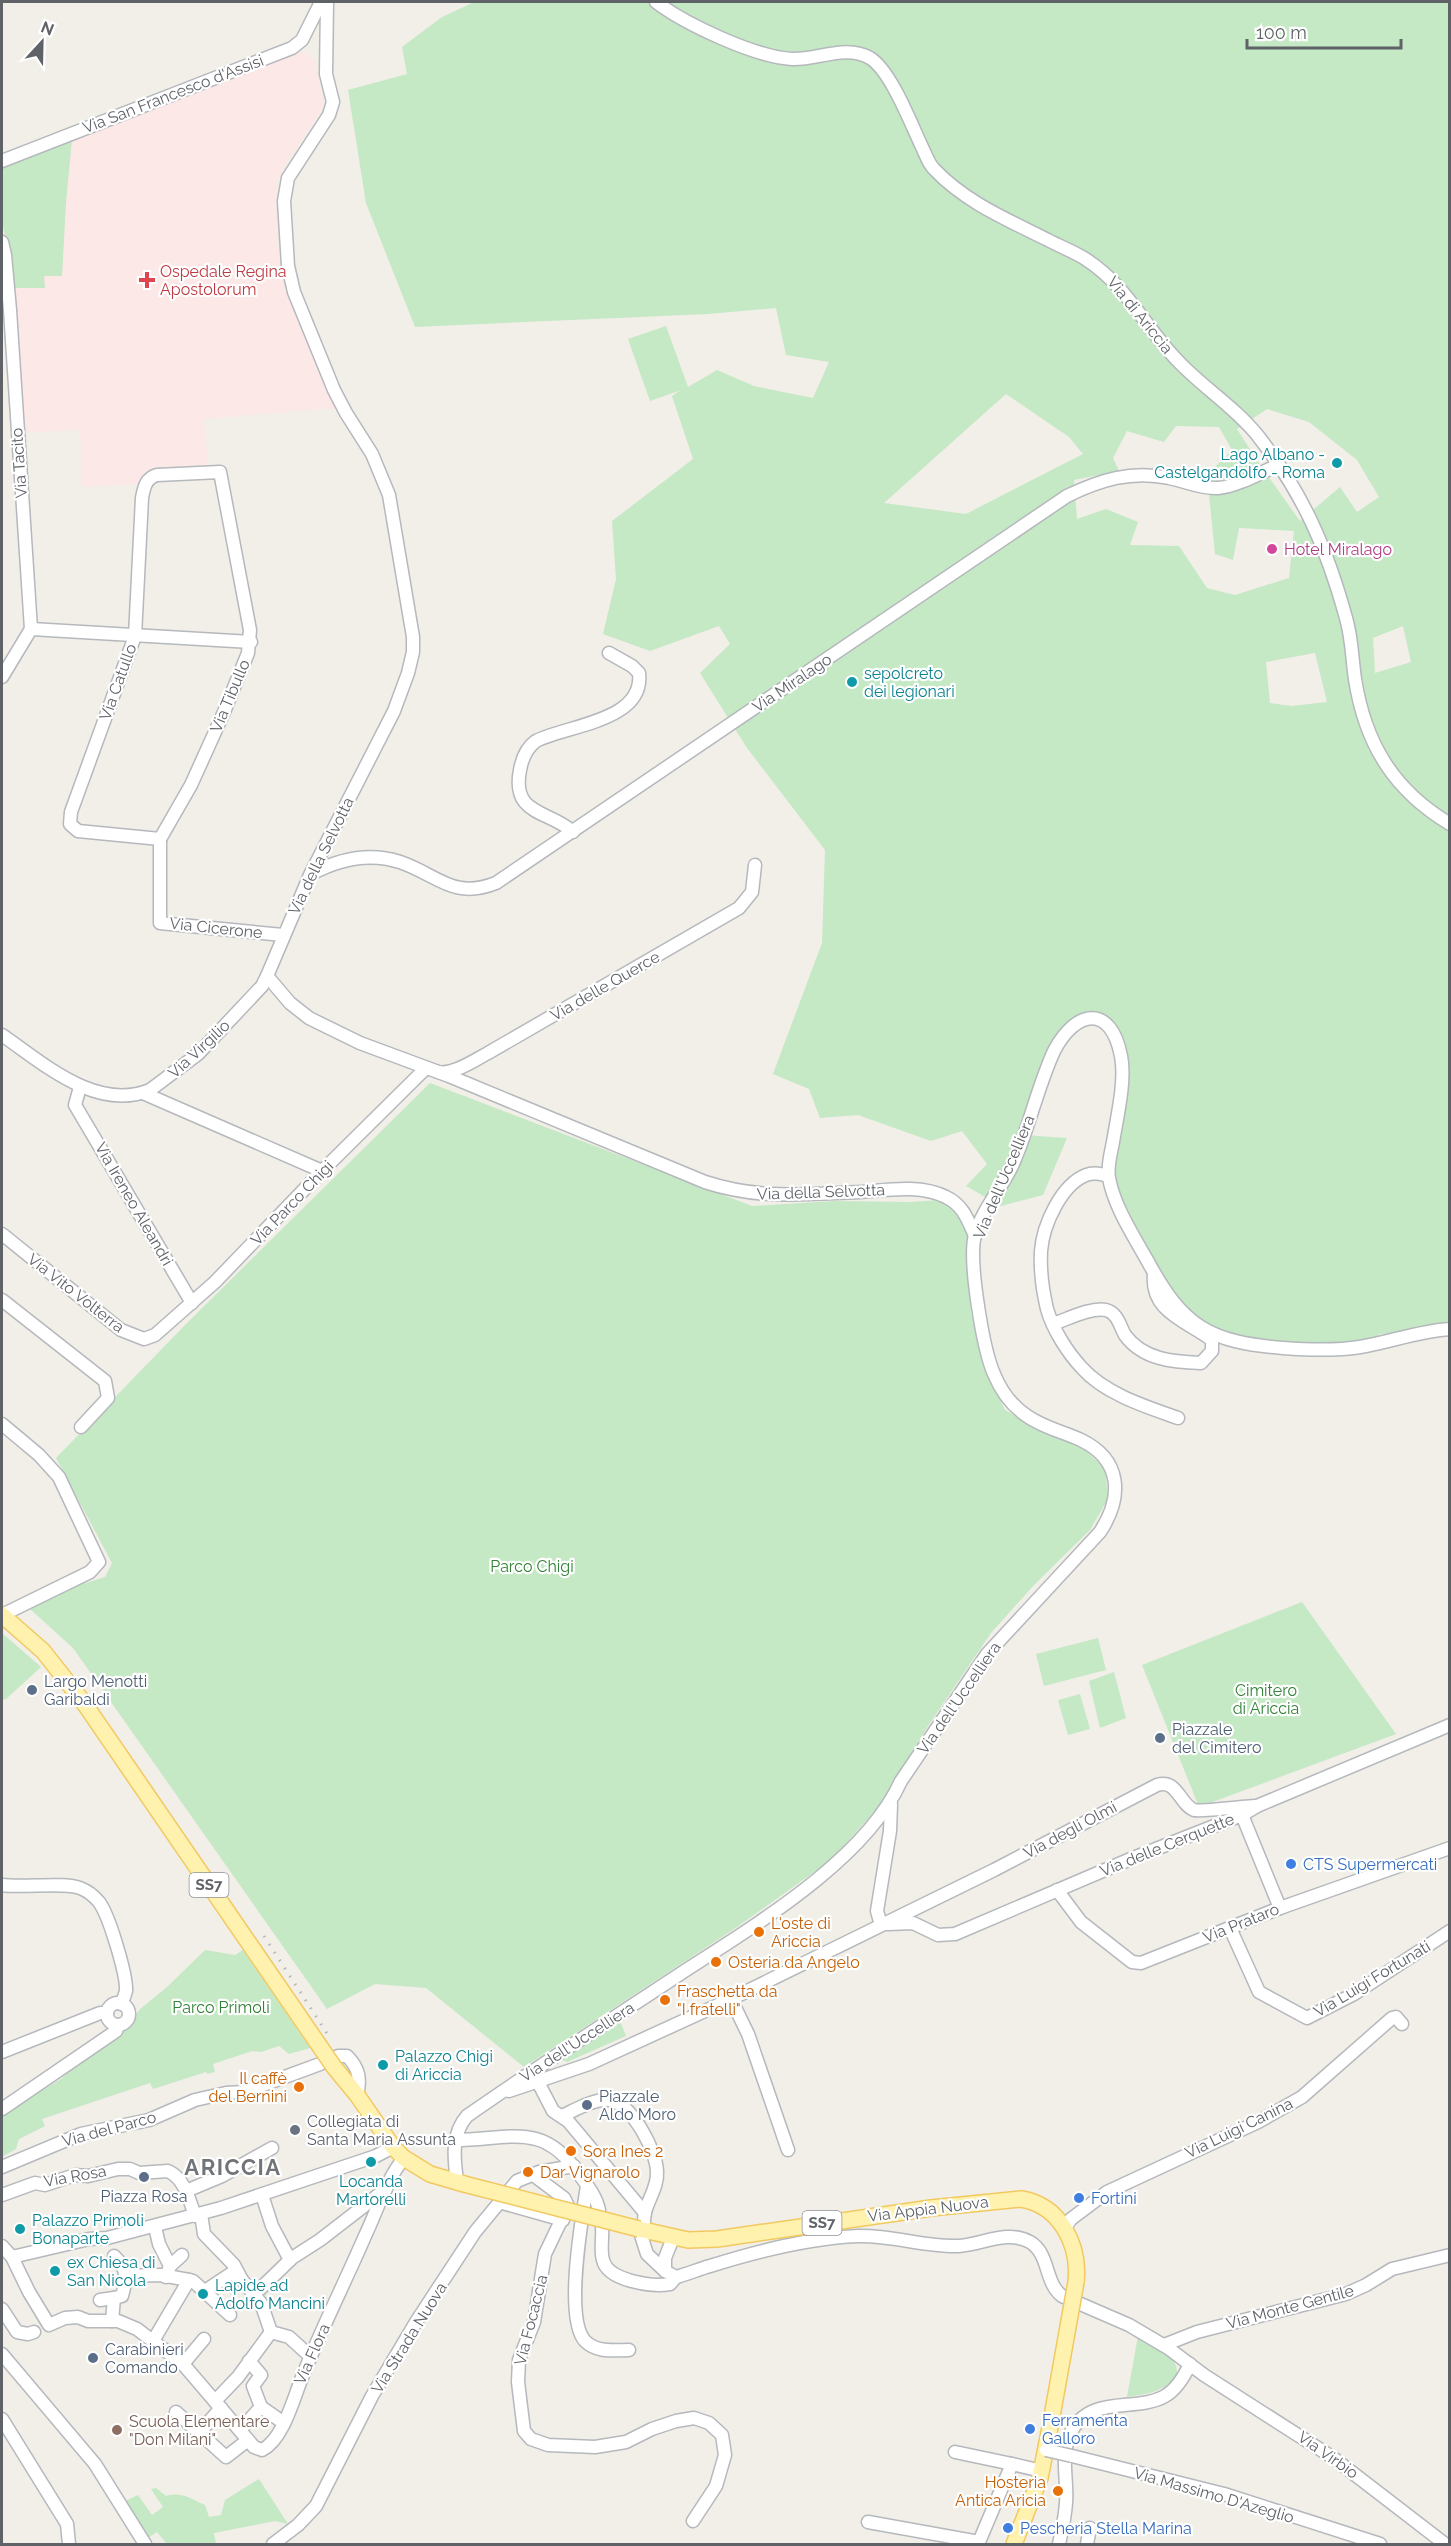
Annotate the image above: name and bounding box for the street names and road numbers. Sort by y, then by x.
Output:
street label: Via San Francesco d'Assisi [80,51,266,137]
street label: Via di Ariccia [1103,273,1177,357]
street label: Via Tacito [7,427,31,499]
street label: Via Catullo [95,641,141,723]
street label: Via Miralago [749,650,835,716]
street label: Via Tibullo [206,657,254,735]
street label: Via della Selvotta [284,794,358,918]
street label: Via Cicerone [169,914,263,942]
street label: Via delle Querce [547,947,663,1025]
street label: Via Virgilio [164,1016,234,1082]
street label: Via dell'Uccelliera [969,1112,1039,1242]
street label: Via Ireneo Aleandri [91,1139,177,1269]
street label: Via Parco Chigi [247,1157,337,1249]
street label: Via della Selvotta [757,1180,885,1204]
street label: Via Vito Volterra [24,1249,128,1337]
street label: Via dell'Uccelliera [913,1638,1005,1758]
street label: Via degli Olmi [1020,1797,1120,1863]
street label: Via delle Cerquette [1097,1809,1237,1881]
road number: SS7 [190,1873,228,1897]
street label: Via Prataro [1200,1899,1282,1947]
street label: Via Luigi Fortunati [1310,1937,1434,2021]
street label: Via dell'Uccelliera [516,1998,638,2086]
street label: Via Luigi Canina [1182,2094,1296,2162]
street label: Via del Parco [60,2107,158,2151]
street label: Via Rosa [42,2161,108,2191]
street label: Via Appia Nuova [866,2192,990,2226]
road number: SS7 [802,2211,842,2235]
street label: Via Focaccia [511,2273,551,2367]
street label: Via Strada Nuova [367,2279,451,2397]
street label: Via Monte Gentile [1224,2281,1356,2333]
street label: Via Flora [290,2321,334,2387]
street label: Via Virbio [1294,2427,1362,2483]
street label: Via Massimo D'Azeglio [1132,2463,1296,2527]

